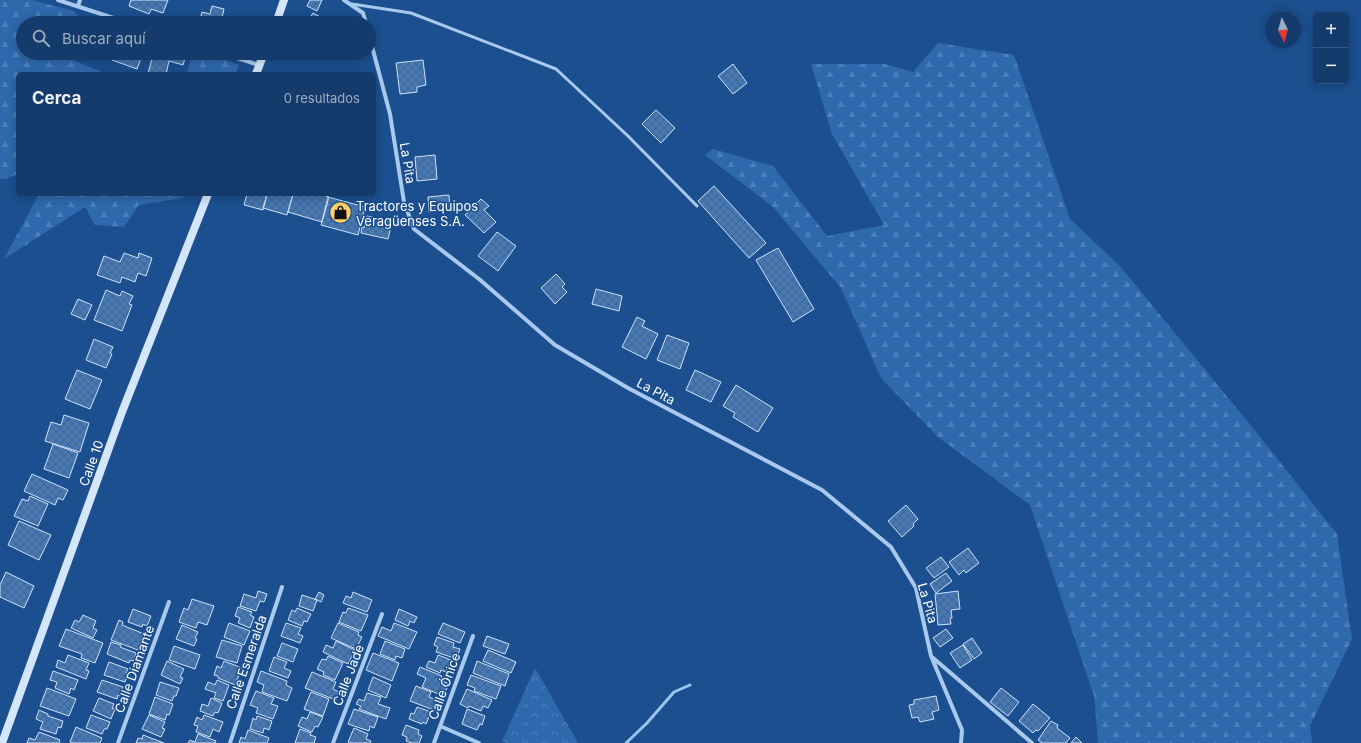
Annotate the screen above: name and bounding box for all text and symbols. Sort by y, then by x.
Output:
north arrow [1265,12,1301,48]
map controls [1313,12,1349,84]
button: + [1313,12,1349,48]
search box [16,16,376,60]
icon: search [30,27,52,49]
text: Buscar aquí [62,29,146,48]
button: − [1313,48,1349,84]
text: Cerca [32,88,81,108]
text: 0 resultados [284,90,360,106]
street label: La Pita [397,141,419,185]
place label: Tractores y Equipos Veragüenses S.A. [356,198,478,229]
shop icon: Tractores y Equipos Veragüenses S.A. [327,200,353,226]
street label: La Pita [634,374,678,408]
street label: Calle 10 [75,438,107,488]
street label: La Pita [915,581,941,625]
street label: Calle Esmeralda [222,613,270,711]
street label: Calle Diamante [111,623,157,715]
street label: Calle Jade [329,642,367,708]
street label: Calle Ónice [424,650,464,722]

